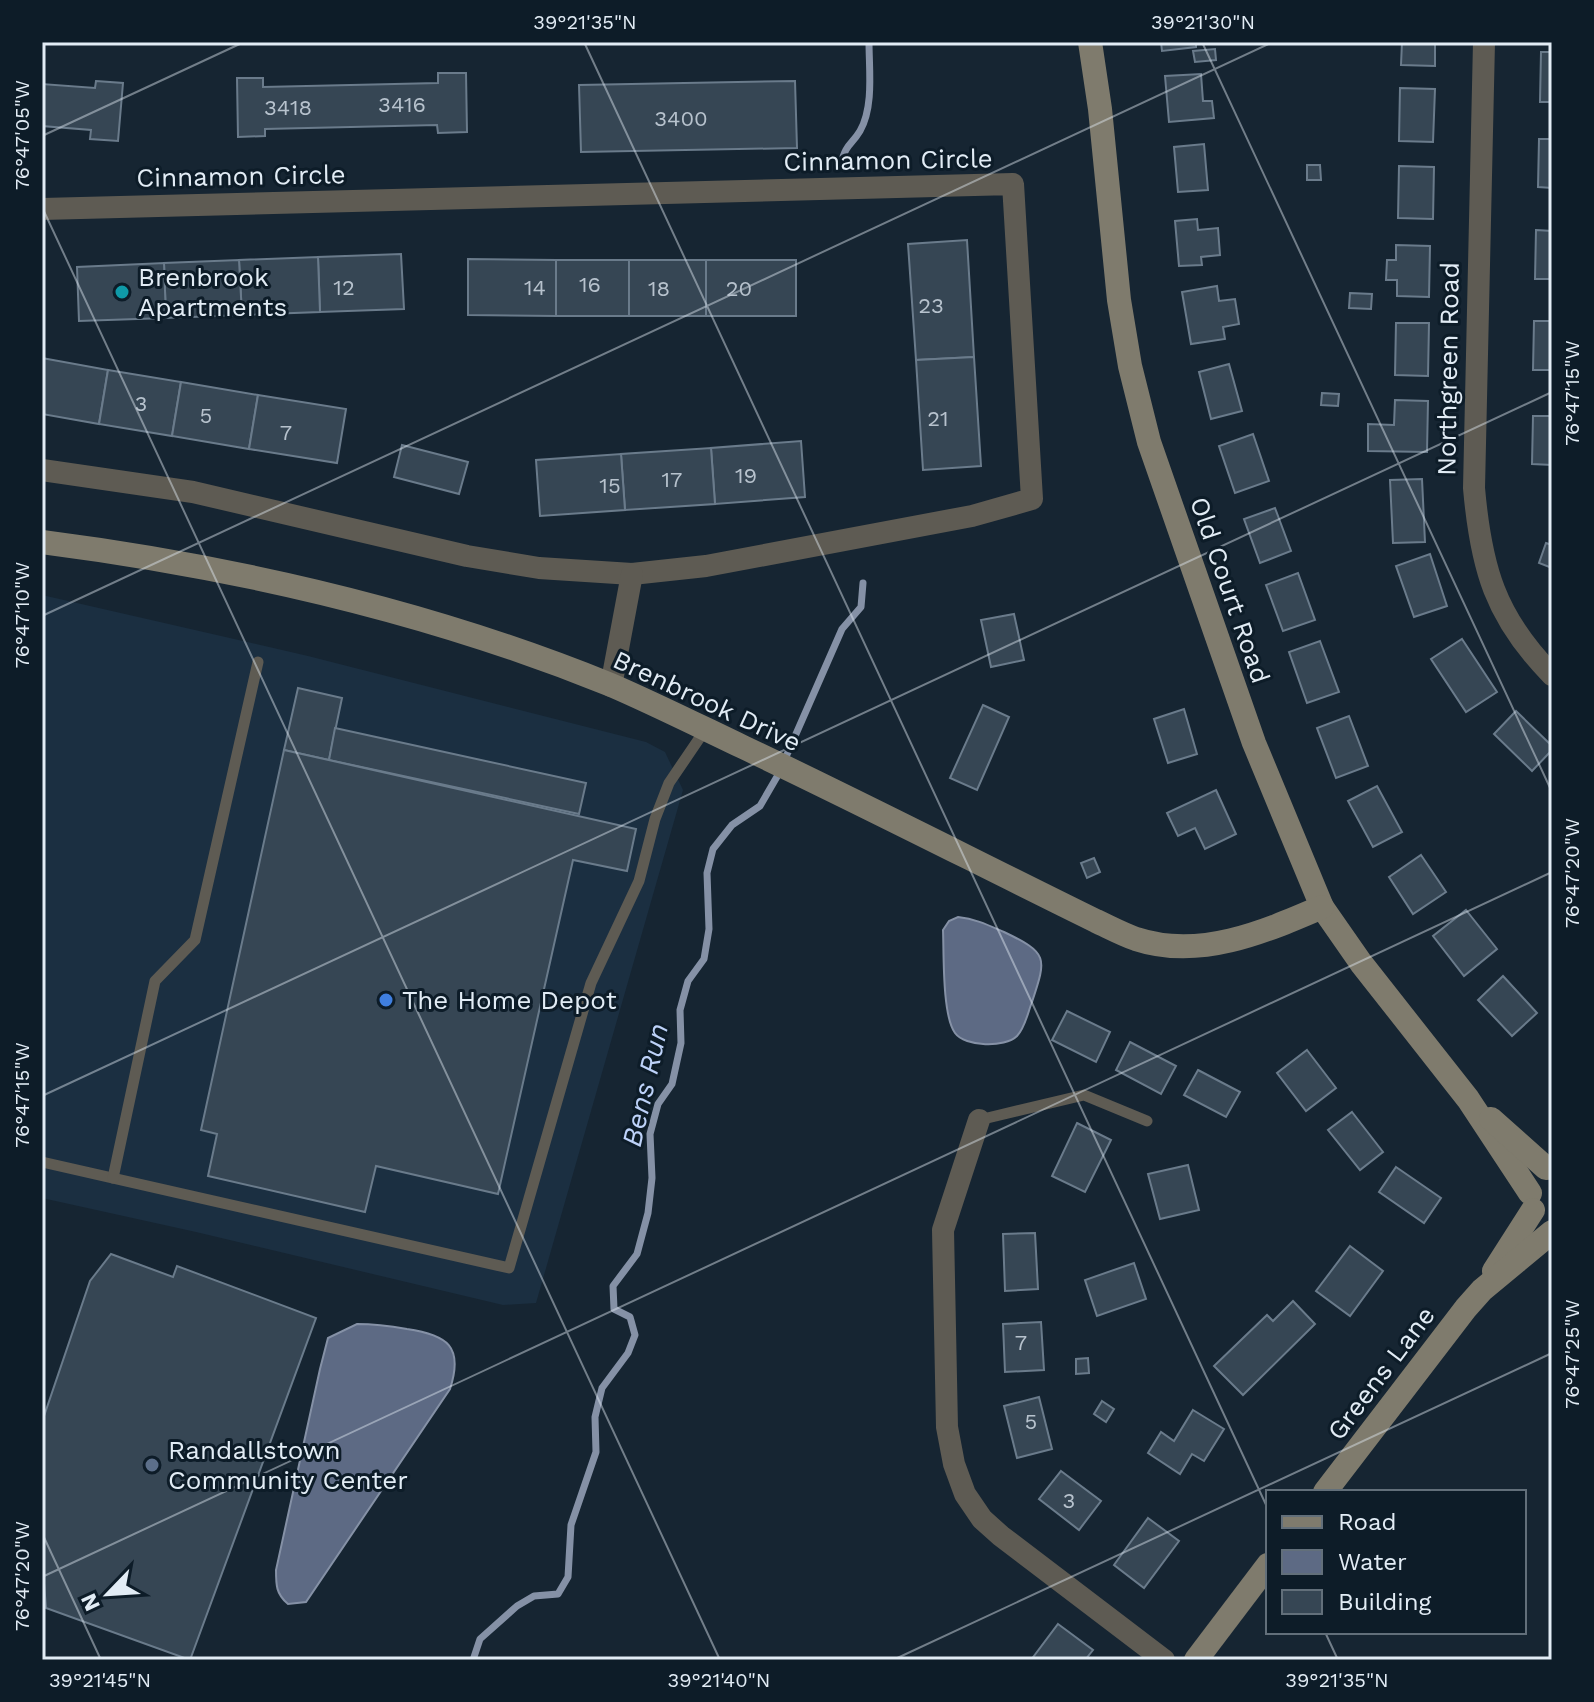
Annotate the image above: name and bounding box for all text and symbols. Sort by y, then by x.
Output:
text: 39°21'35"N [533,10,637,34]
text: 39°21'30"N [1151,10,1255,34]
text: 76°47'05"W [10,80,34,190]
house number: 3416 [378,92,426,117]
house number: 3418 [264,95,312,120]
house number: 3400 [654,106,708,131]
street label: Cinnamon Circle [783,143,993,177]
street label: Cinnamon Circle [136,159,346,193]
place label: Brenbrook Apartments [138,262,287,322]
street label: Northgreen Road [1431,262,1465,476]
house number: 16 [579,272,601,297]
house number: 12 [333,275,355,300]
house number: 14 [524,275,546,300]
house number: 18 [648,276,670,301]
house number: 20 [726,276,752,301]
marker: Brenbrook Apartments [113,283,131,301]
house number: 23 [918,293,944,318]
text: 76°47'15"W [1560,340,1584,446]
house number: 3 [135,391,147,416]
house number: 5 [200,403,212,428]
house number: 21 [927,406,949,431]
house number: 7 [280,420,292,445]
house number: 19 [735,463,757,488]
house number: 17 [662,467,682,492]
house number: 15 [599,473,621,498]
street label: Old Court Road [1184,493,1276,687]
text: 76°47'10"W [10,562,34,668]
street label: Brenbrook Drive [608,644,806,758]
text: 76°47'20"W [1560,818,1584,928]
place label: The Home Depot [402,985,617,1015]
marker: The Home Depot [377,991,395,1009]
water label: Bens Run [615,1020,675,1150]
text: 76°47'15"W [10,1042,34,1148]
text: 76°47'25"W [1560,1299,1584,1409]
street label: Greens Lane [1321,1300,1441,1446]
house number: 7 [1015,1330,1027,1355]
house number: 5 [1025,1409,1037,1434]
place label: Randallstown Community Center [168,1435,408,1495]
marker: Randallstown Community Center [143,1456,161,1474]
house number: 3 [1063,1488,1075,1513]
legend [1266,1490,1526,1634]
text: Road [1338,1508,1397,1536]
text: 76°47'20"W [10,1521,34,1631]
text: Water [1338,1548,1407,1576]
north arrow [68,1554,148,1634]
text: Building [1338,1588,1431,1616]
text: N [76,1590,105,1615]
text: 39°21'45"N [49,1668,151,1692]
text: 39°21'40"N [668,1668,770,1692]
text: 39°21'35"N [1285,1668,1389,1692]

